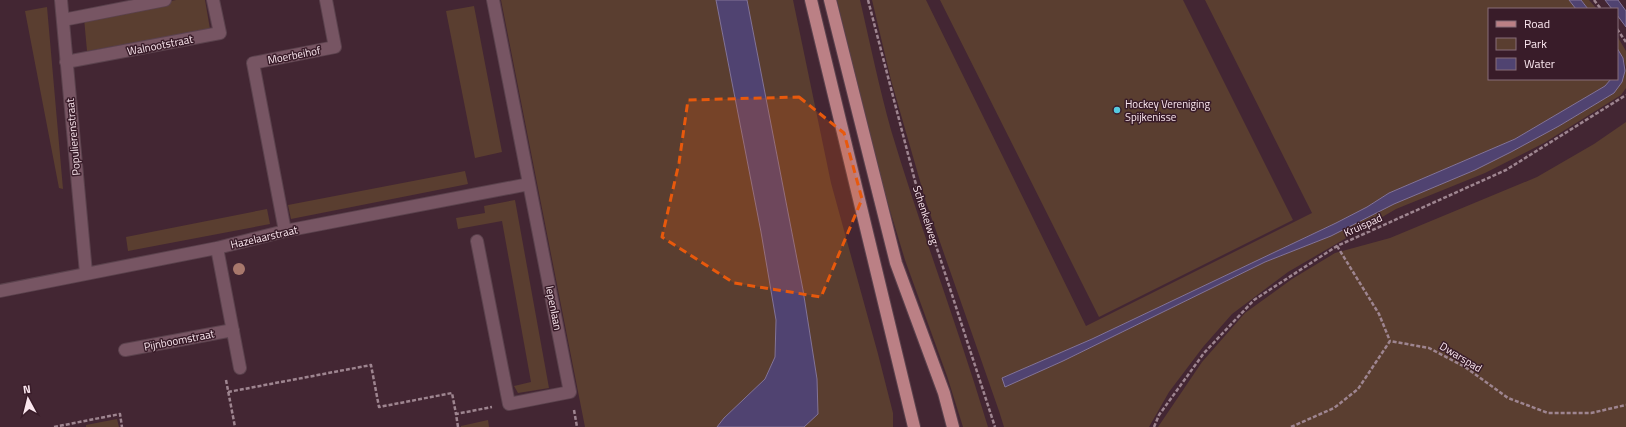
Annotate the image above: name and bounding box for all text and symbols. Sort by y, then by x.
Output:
legend [1488,8,1618,80]
text: Road [1524,14,1550,33]
street label: Walnootstraat [126,31,194,59]
text: Park [1524,34,1547,53]
street label: Moerbeihof [266,42,322,68]
text: Water [1524,54,1555,73]
place label: Hockey Vereniging Spijkenisse [1125,96,1210,125]
street label: Populierenstraat [62,98,84,176]
marker: Hockey Vereniging Spijkenisse [1112,105,1122,115]
street label: Schenkelweg [909,184,943,247]
street label: Kruispad [1341,209,1385,241]
street label: Hazelaarstraat [229,221,299,252]
street label: Iepenlaan [542,284,566,332]
street label: Pijnboomstraat [142,325,216,355]
street label: Dwarspad [1437,338,1485,376]
north arrow [8,379,48,419]
text: N [22,381,32,397]

